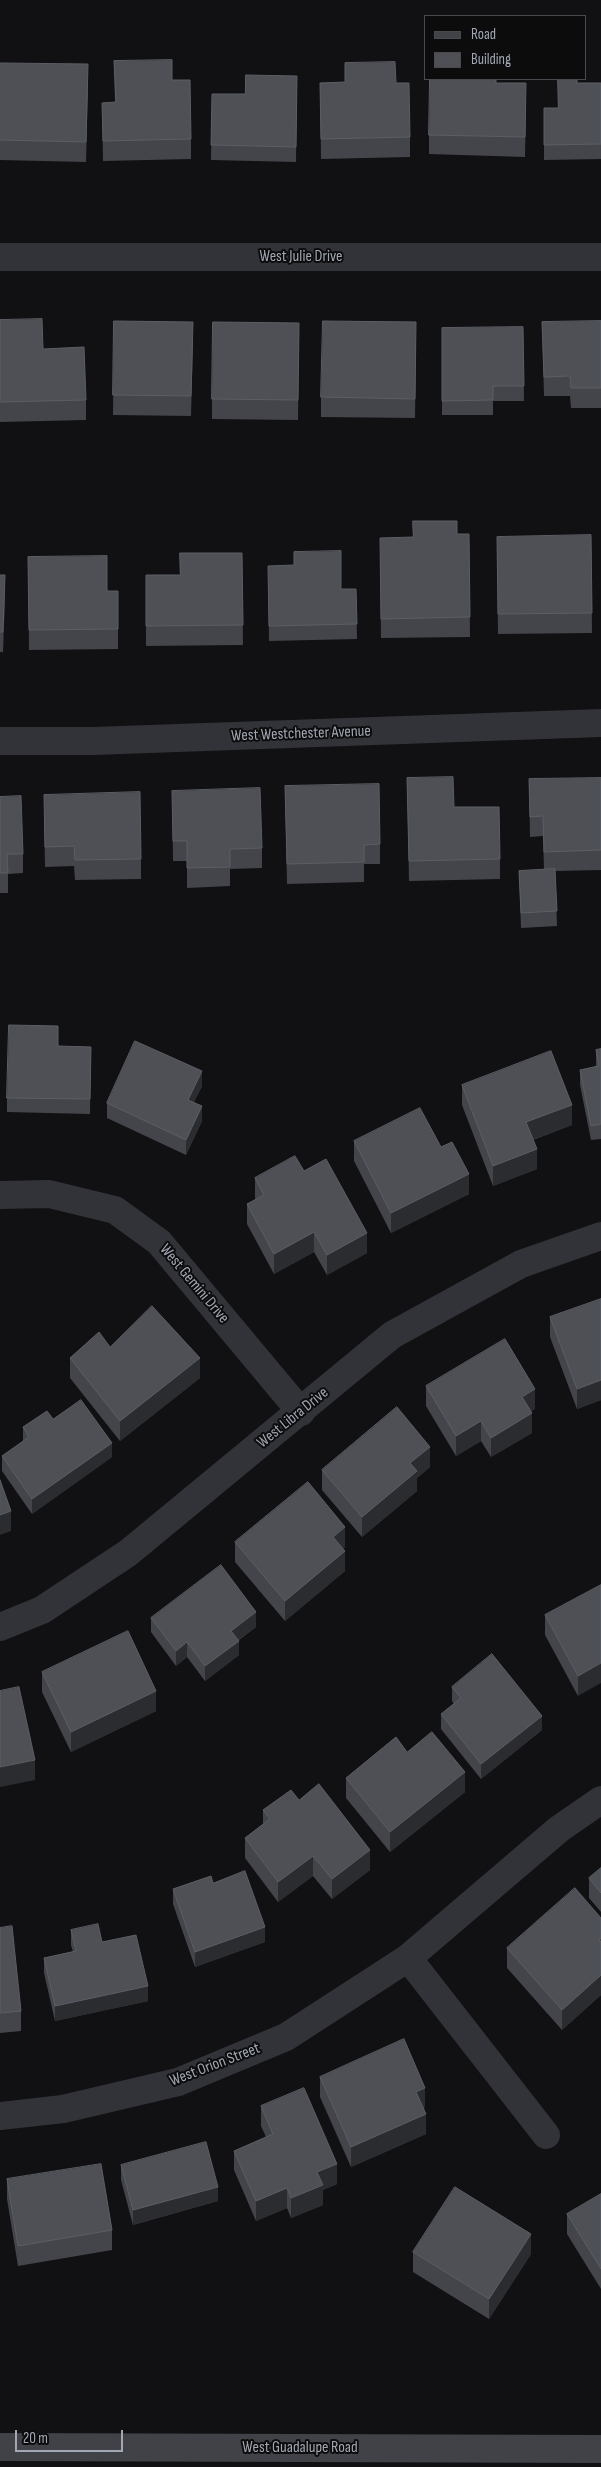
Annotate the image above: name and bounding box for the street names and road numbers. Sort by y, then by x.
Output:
street label: West Julie Drive [260,247,342,267]
street label: West Westchester Avenue [231,722,371,746]
street label: West Gemini Drive [155,1240,233,1328]
street label: West Libra Drive [253,1383,333,1453]
street label: West Orion Street [167,2039,263,2091]
street label: West Guadalupe Road [242,2438,358,2458]

